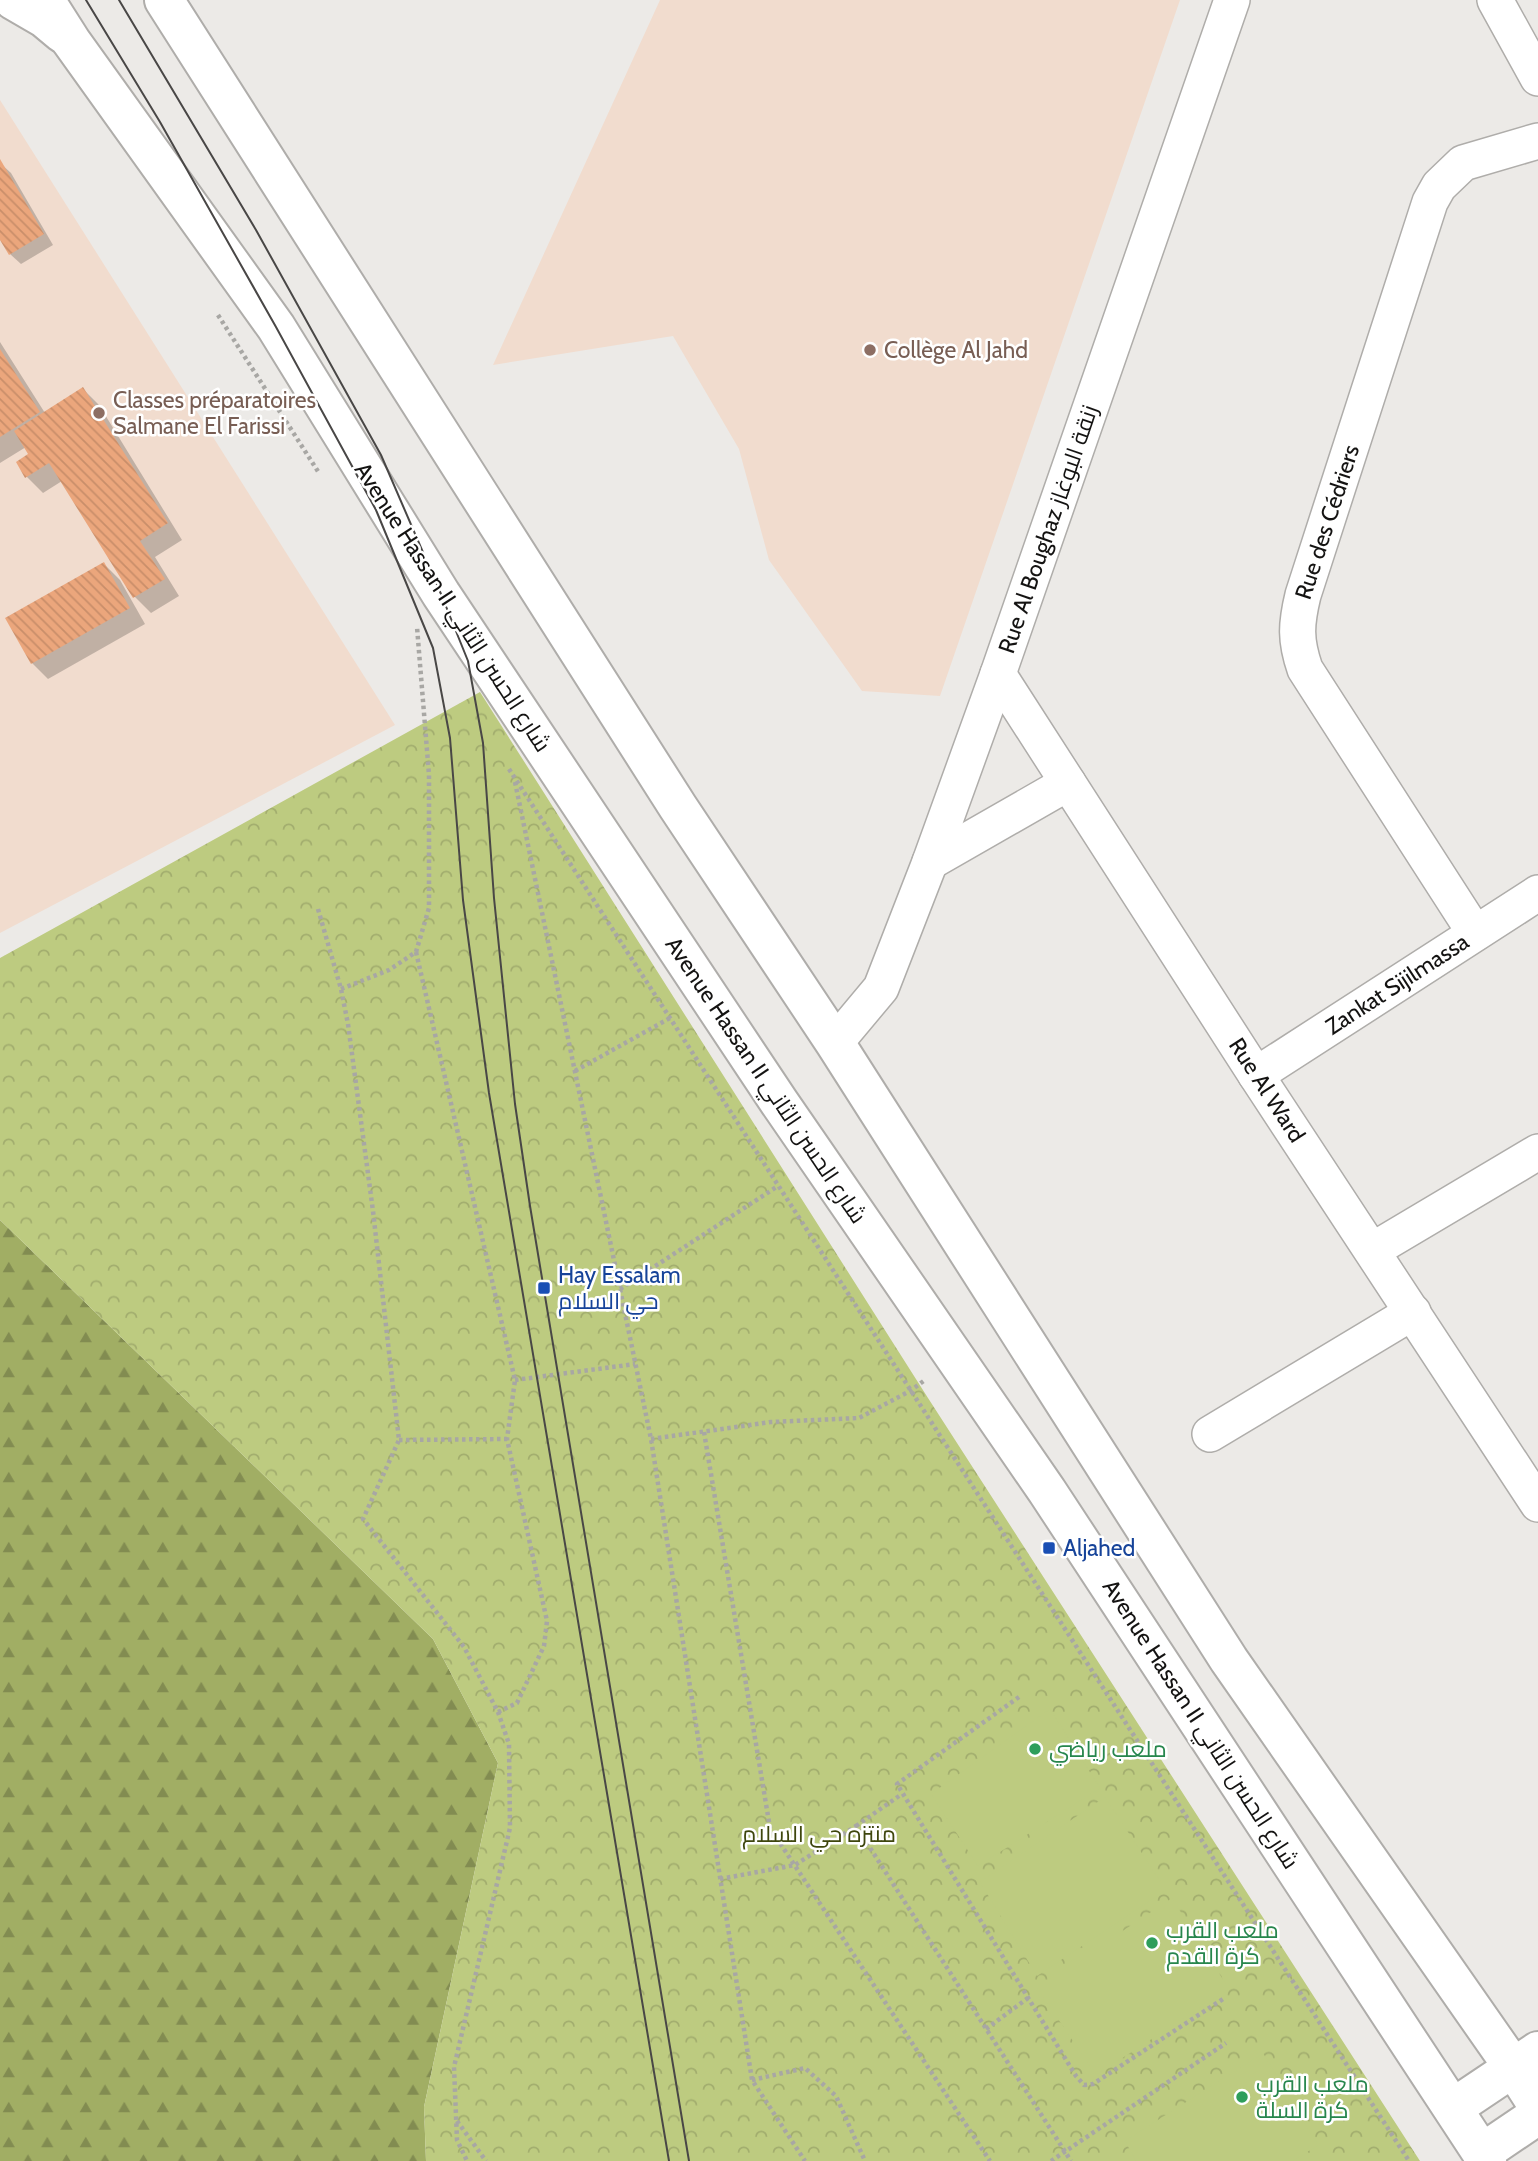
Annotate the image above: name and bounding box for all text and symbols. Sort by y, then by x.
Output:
place label: Collège Al Jahd [884,336,1028,364]
marker: Collège Al Jahd [862,342,878,358]
place label: Classes préparatoires Salmane El Farissi [113,386,316,440]
street label: Rue Al Boughaz زنقة البوغاز [992,401,1104,657]
marker: Classes préparatoires Salmane El Farissi [91,405,107,421]
street label: Rue des Cédriers [1289,441,1365,603]
street label: Avenue Hassan II شارع الحسن الثاني [345,457,557,759]
street label: Zankat Sijilmassa [1320,927,1474,1041]
street label: Avenue Hassan II شارع الحسن الثاني [656,931,873,1231]
street label: Rue Al Ward [1223,1033,1311,1147]
place label: Hay Essalam حي السلام [558,1261,681,1319]
marker: Hay Essalam حي السلام [536,1280,552,1296]
place label: Aljahed [1063,1534,1135,1562]
marker: Aljahed [1041,1540,1057,1556]
street label: Avenue Hassan II شارع الحسن الثاني [1093,1574,1305,1876]
place label: ملعب رياضي [1049,1735,1167,1766]
marker: ملعب رياضي [1027,1741,1043,1757]
park label: منتزه حي السلام [742,1820,896,1852]
place label: ملعب القرب كرة القدم [1166,1916,1279,1972]
marker: ملعب القرب كرة القدم [1144,1935,1160,1951]
place label: ملعب القرب كرة السلة [1256,2070,1369,2124]
marker: ملعب القرب كرة السلة [1234,2089,1250,2105]

